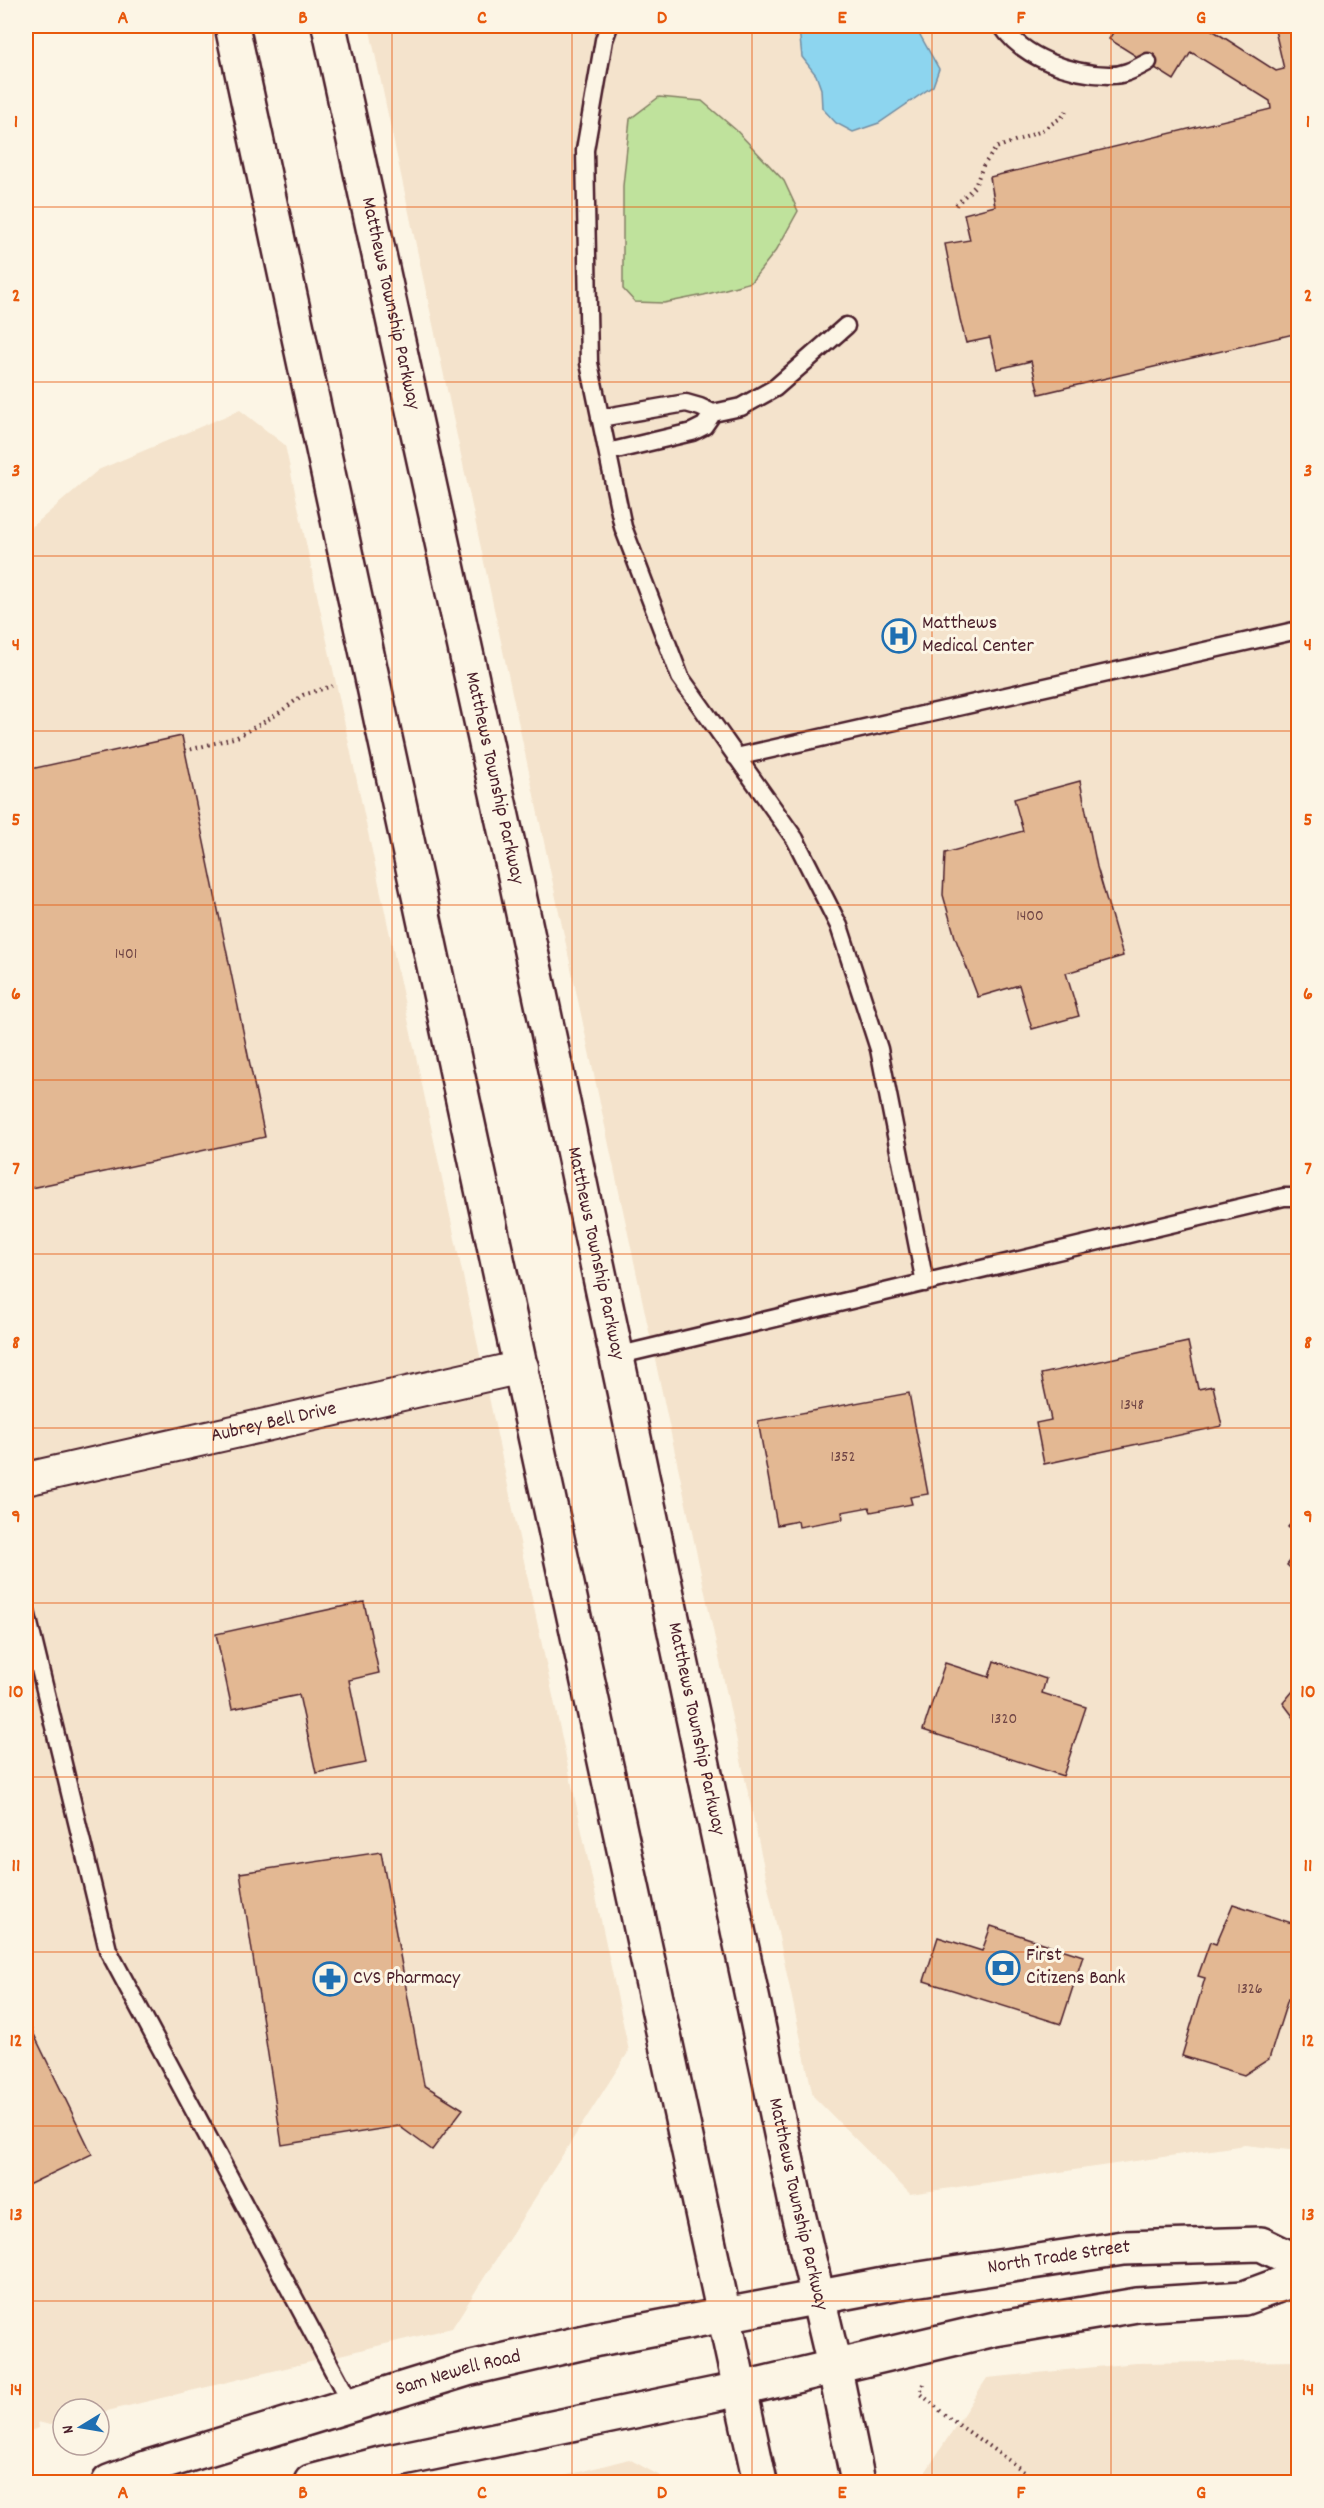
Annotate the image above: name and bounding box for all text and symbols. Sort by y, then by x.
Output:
text: A [118,5,129,33]
text: B [298,5,308,33]
text: C [477,5,487,33]
text: D [657,5,668,33]
text: E [837,5,847,33]
text: F [1017,5,1027,33]
text: G [1196,5,1206,33]
text: 1 [14,109,18,137]
text: 1 [1306,109,1310,137]
street label: Matthews Township Parkway [353,195,427,413]
text: 2 [12,283,20,311]
text: 2 [1304,283,1312,311]
text: 3 [12,458,20,486]
text: 3 [1304,458,1312,486]
place label: Matthews Medical Center [922,610,1034,661]
hospital icon: Matthews Medical Center [881,618,917,654]
text: 4 [12,632,20,660]
text: 4 [1304,632,1312,660]
street label: Matthews Township Parkway [457,669,531,888]
text: 5 [11,807,21,835]
text: 5 [1303,807,1313,835]
house number: 1400 [1016,905,1044,928]
house number: 1401 [115,943,137,966]
text: 6 [11,981,21,1009]
text: 6 [1303,981,1313,1009]
street label: Matthews Township Parkway [559,1145,631,1363]
text: 7 [12,1156,20,1184]
text: 7 [1304,1156,1312,1184]
text: 8 [12,1330,20,1358]
text: 8 [1304,1330,1312,1358]
house number: 1348 [1120,1394,1144,1417]
street label: Aubrey Bell Drive [208,1395,340,1451]
house number: 1352 [830,1446,856,1469]
text: 9 [11,1504,21,1532]
text: 9 [1303,1504,1313,1532]
street label: Matthews Township Parkway [659,1620,732,1839]
text: 10 [8,1679,24,1707]
text: 10 [1300,1679,1316,1707]
house number: 1320 [991,1708,1017,1731]
text: 11 [12,1853,20,1881]
text: 11 [1304,1853,1312,1881]
place label: First Citizens Bank [1026,1942,1126,1993]
bank icon: First Citizens Bank [985,1950,1021,1986]
pharmacy icon: CVS Pharmacy [312,1961,348,1997]
place label: CVS Pharmacy [353,1965,461,1993]
house number: 1326 [1237,1978,1263,2001]
text: 12 [9,2028,23,2056]
text: 12 [1301,2028,1315,2056]
street label: Matthews Township Parkway [760,2096,835,2314]
text: 13 [9,2202,23,2230]
text: 13 [1301,2202,1315,2230]
street label: North Trade Street [986,2234,1130,2282]
street label: Sam Newell Road [392,2343,524,2404]
text: 14 [10,2377,22,2405]
text: 14 [1302,2377,1314,2405]
north arrow [51,2397,111,2457]
text: N [57,2423,81,2435]
text: A [118,2480,129,2508]
text: B [298,2480,308,2508]
text: C [477,2480,487,2508]
text: D [657,2480,668,2508]
text: E [837,2480,847,2508]
text: F [1017,2480,1027,2508]
text: G [1196,2480,1206,2508]

